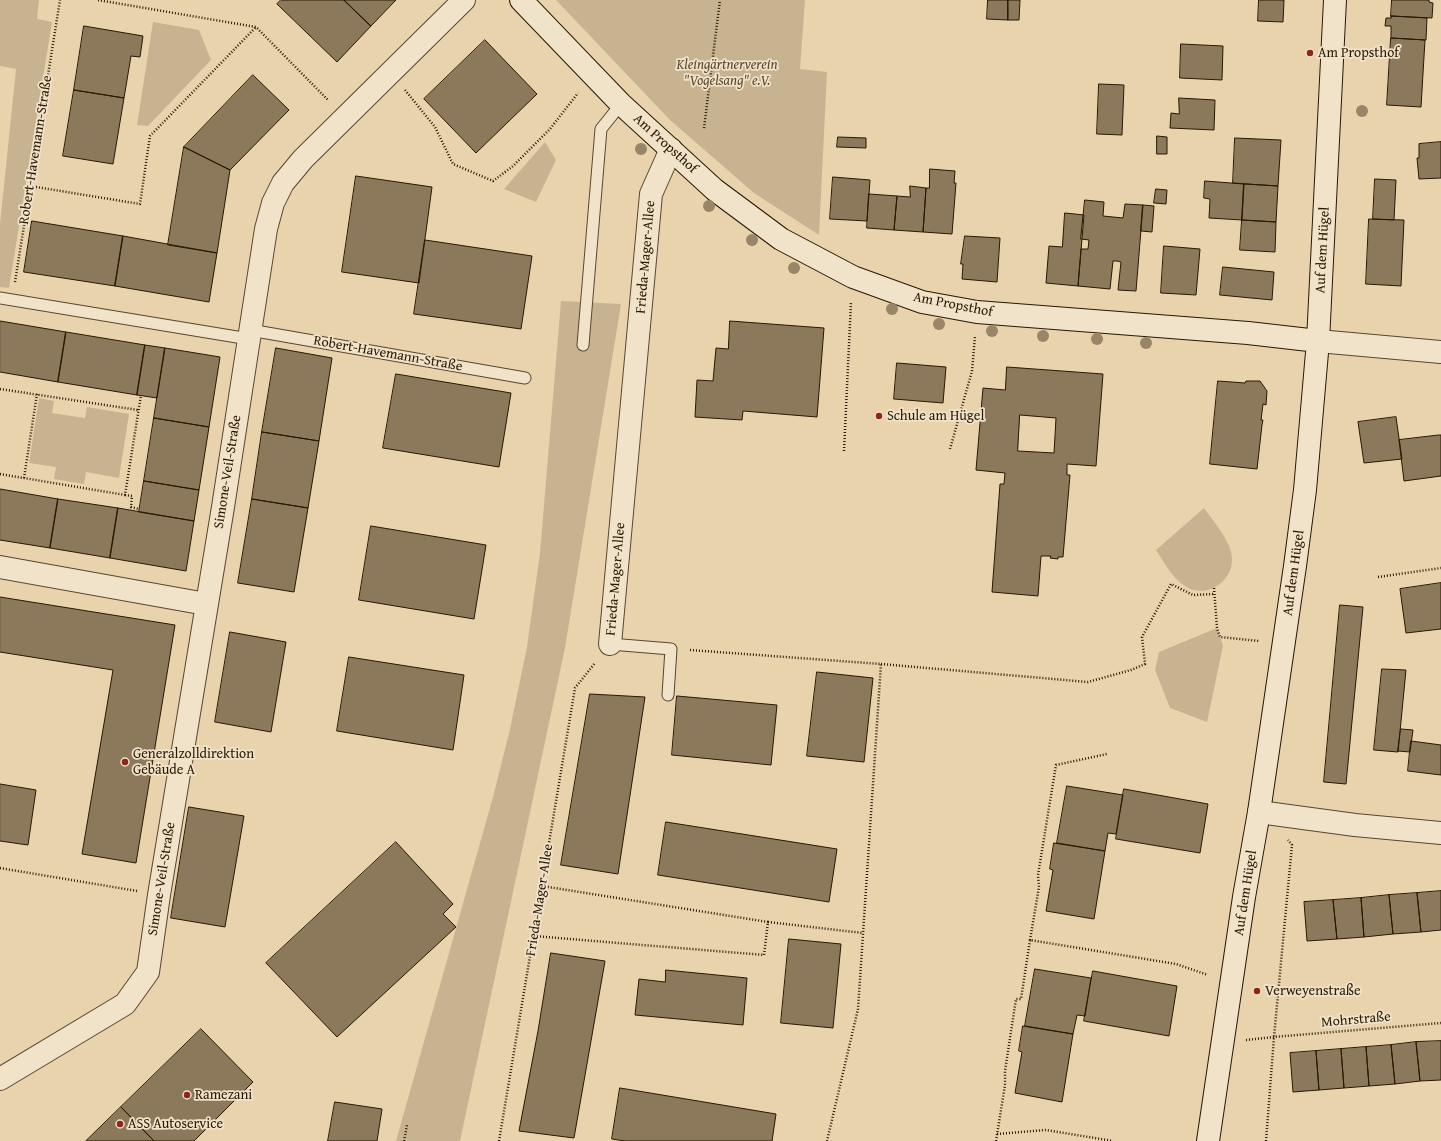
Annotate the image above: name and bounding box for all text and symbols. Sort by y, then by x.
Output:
place label: Am Propsthof [1318,45,1399,61]
marker: Am Propsthof [1305,48,1315,58]
park label: Kleingärtnerverein "Vogelsang" e.V. [677,57,777,90]
street label: Robert-Havemann-Straße [16,74,56,226]
street label: Am Propsthof [629,111,701,177]
street label: Frieda-Mager-Allee [633,200,659,314]
street label: Auf dem Hügel [1312,206,1334,294]
street label: Am Propsthof [912,289,994,321]
street label: Robert-Havemann-Straße [312,333,464,375]
place label: Schule am Hügel [887,408,984,424]
marker: Schule am Hügel [874,411,884,421]
street label: Simone-Veil-Straße [211,414,245,530]
street label: Frieda-Mager-Allee [603,522,629,636]
street label: Auf dem Hügel [1280,529,1308,617]
place label: Generalzolldirektion Gebäude A [133,746,254,778]
marker: Generalzolldirektion Gebäude A [120,757,130,767]
street label: Simone-Veil-Straße [145,821,179,937]
street label: Frieda-Mager-Allee [523,843,557,957]
street label: Auf dem Hügel [1231,849,1261,937]
place label: Verweyenstraße [1265,983,1361,999]
marker: Verweyenstraße [1252,986,1262,996]
street label: Mohrstraße [1321,1009,1391,1031]
place label: Ramezani [195,1087,252,1103]
marker: Ramezani [182,1090,192,1100]
place label: ASS Autoservice [128,1116,223,1132]
marker: ASS Autoservice [115,1119,125,1129]

